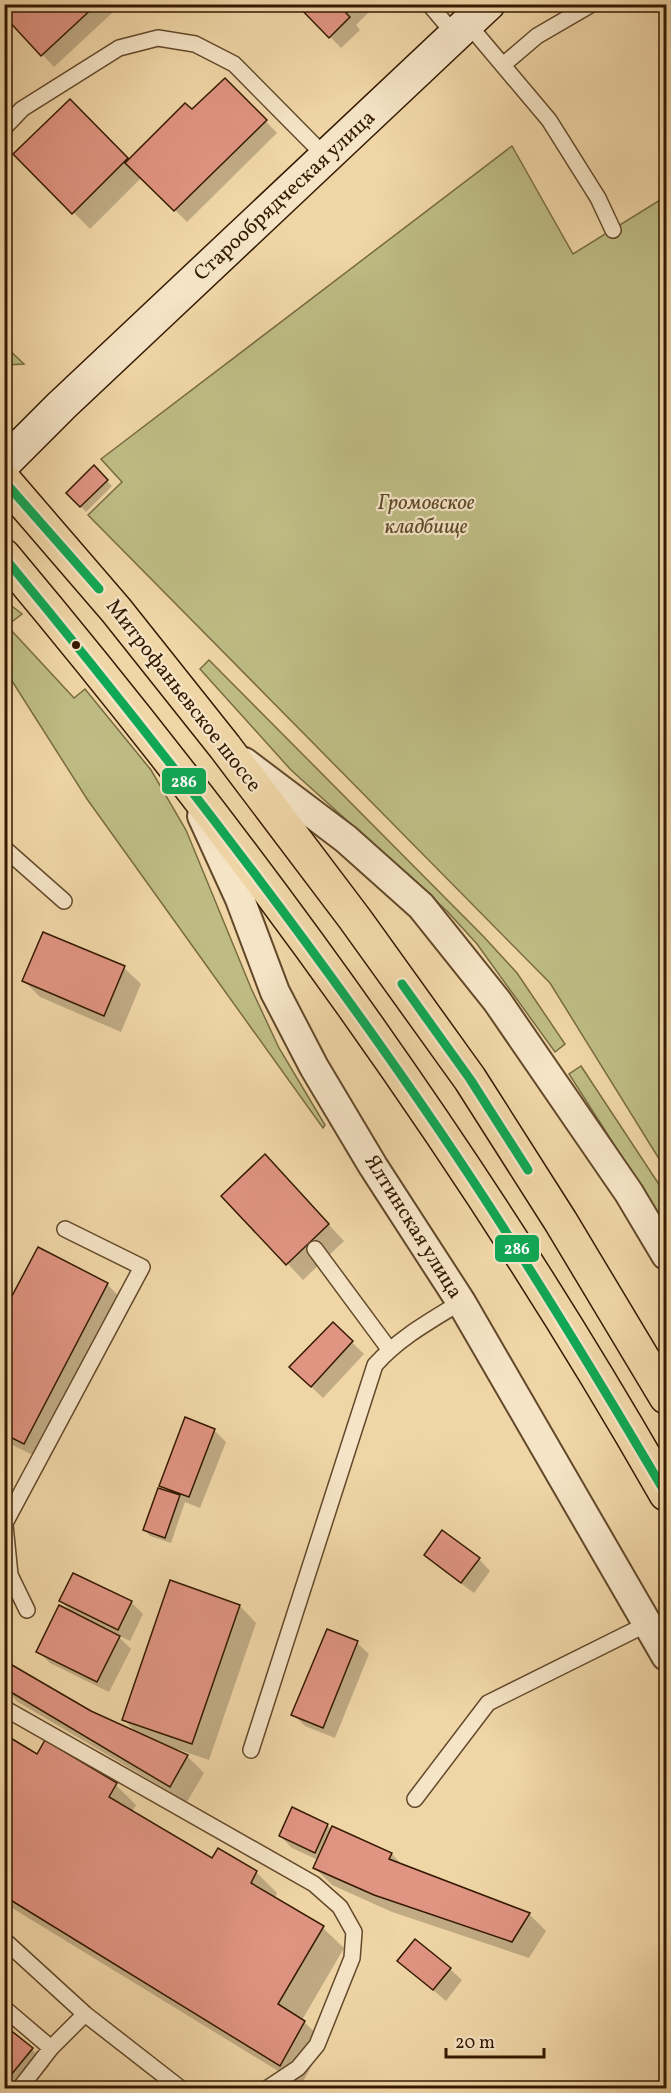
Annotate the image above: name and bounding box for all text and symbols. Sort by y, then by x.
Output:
street label: Старообрядческая улица [188,104,382,288]
park label: Громовское кладбище [378,489,475,542]
street label: Митрофаньевское шоссе [98,593,268,799]
unlabelled marker [70,639,82,651]
line badge: 286 [161,767,207,795]
text: 286 [171,772,197,794]
street label: Ялтинская улица [357,1149,469,1305]
line badge: 286 [494,1234,540,1263]
text: 286 [504,1239,530,1261]
scale bar [446,2021,544,2059]
text: 20 m [455,2031,495,2056]

